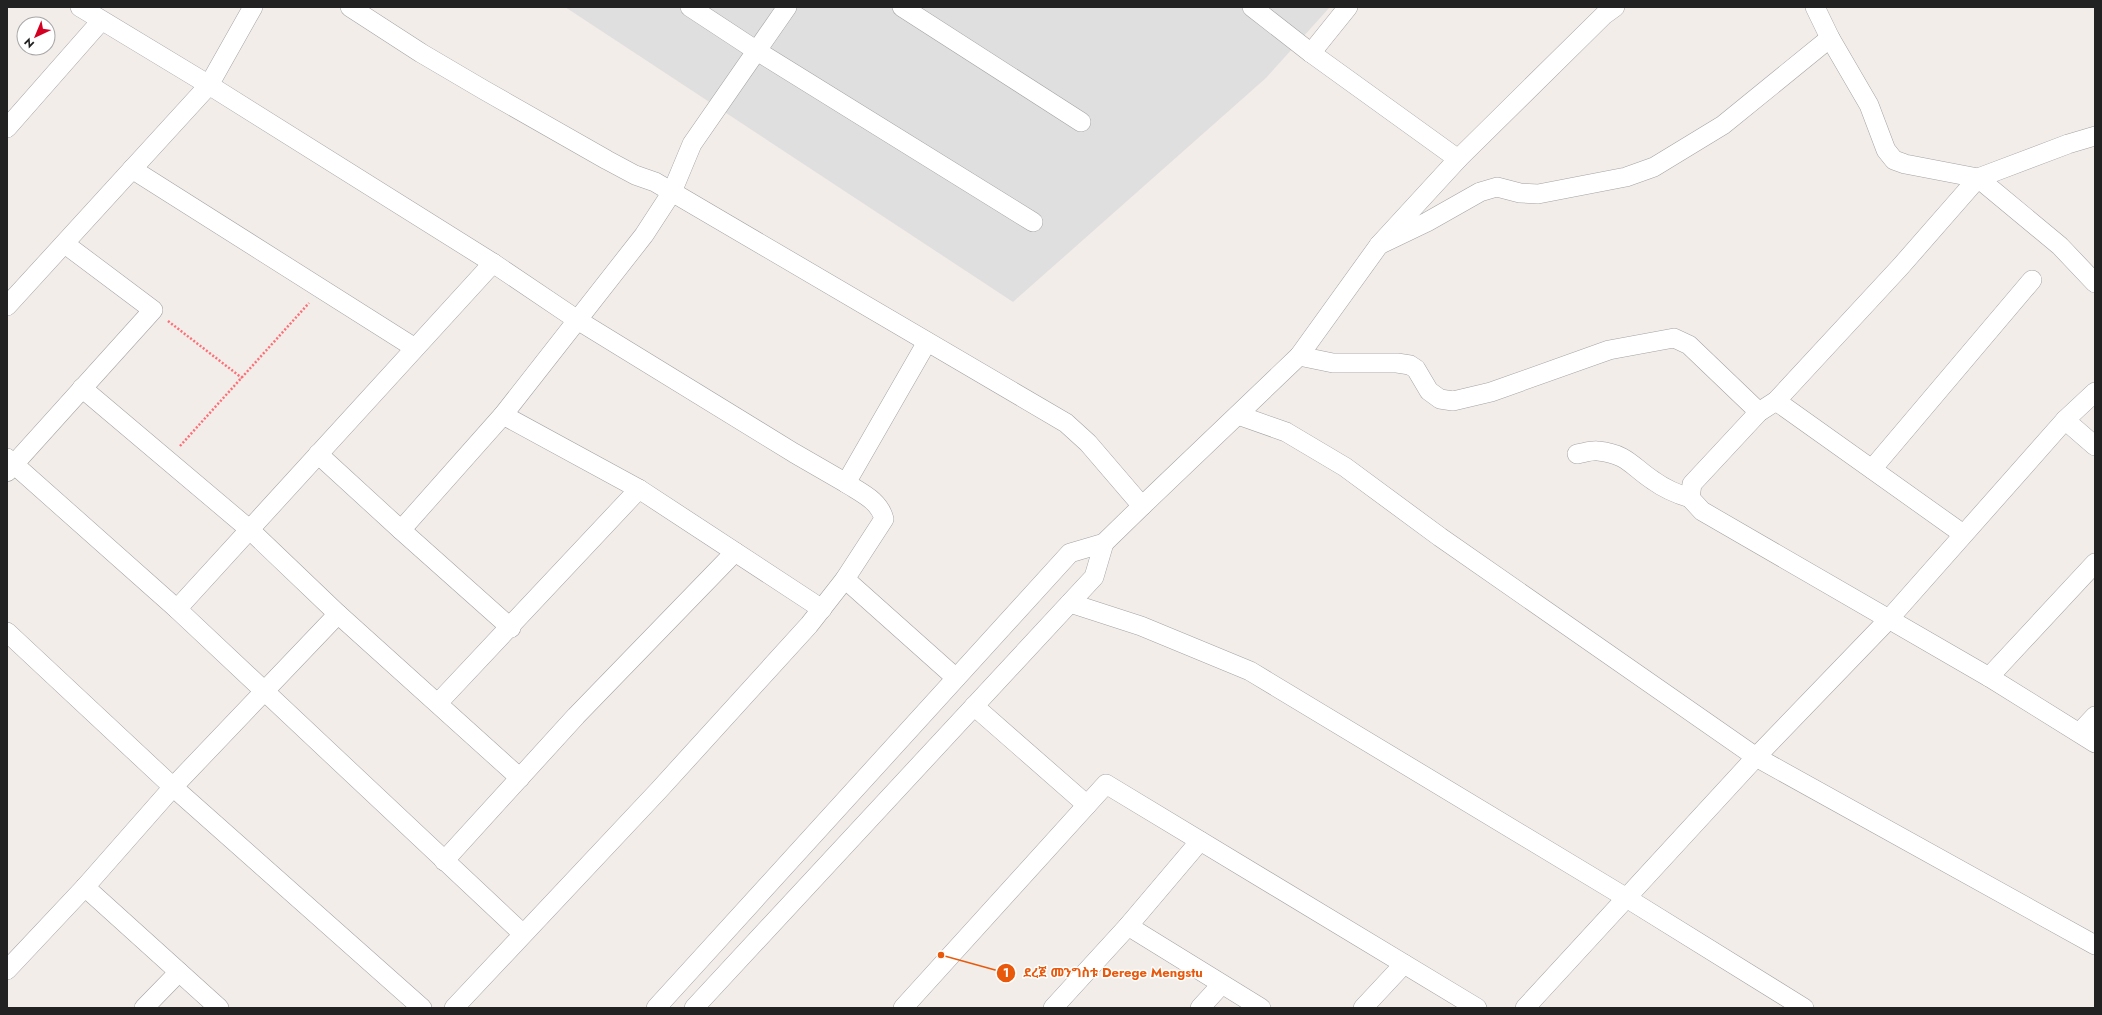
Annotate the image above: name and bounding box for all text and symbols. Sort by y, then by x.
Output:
north arrow [16,16,56,56]
text: N [20,34,38,52]
callout: ደረጀ መንግስቱ Derege Mengstu [996,960,1211,985]
text: ደረጀ መንግስቱ Derege Mengstu [1023,963,1203,982]
text: 1 [1003,964,1009,982]

